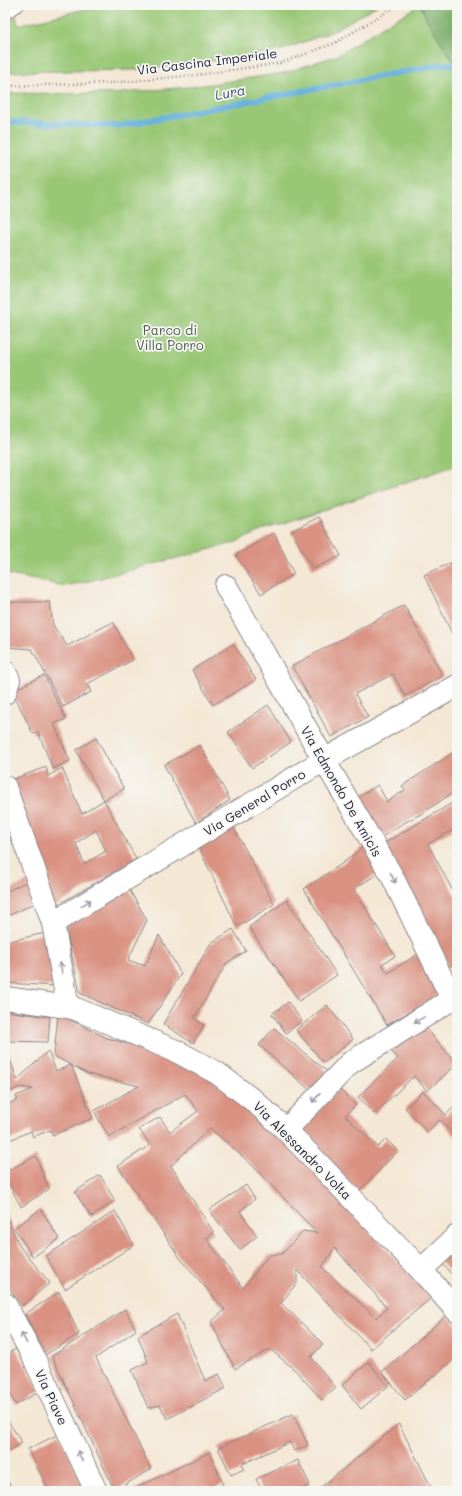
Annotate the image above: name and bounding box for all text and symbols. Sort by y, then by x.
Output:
street label: Via Cascina Imperiale [136,44,278,78]
water label: Lura [213,80,247,104]
park label: Parco di Villa Porro [136,321,204,353]
street label: Via Edmondo De Amicis [298,723,386,859]
street label: Via General Porro [200,765,308,839]
one-way arrow [389,872,397,884]
one-way arrow [80,898,92,906]
one-way arrow [57,962,65,975]
one-way arrow [413,1016,425,1024]
one-way arrow [312,1093,321,1103]
street label: Via Alessandro Volta [250,1097,356,1203]
one-way arrow [19,1332,27,1344]
street label: Via Piave [32,1366,72,1428]
one-way arrow [75,1450,83,1462]

